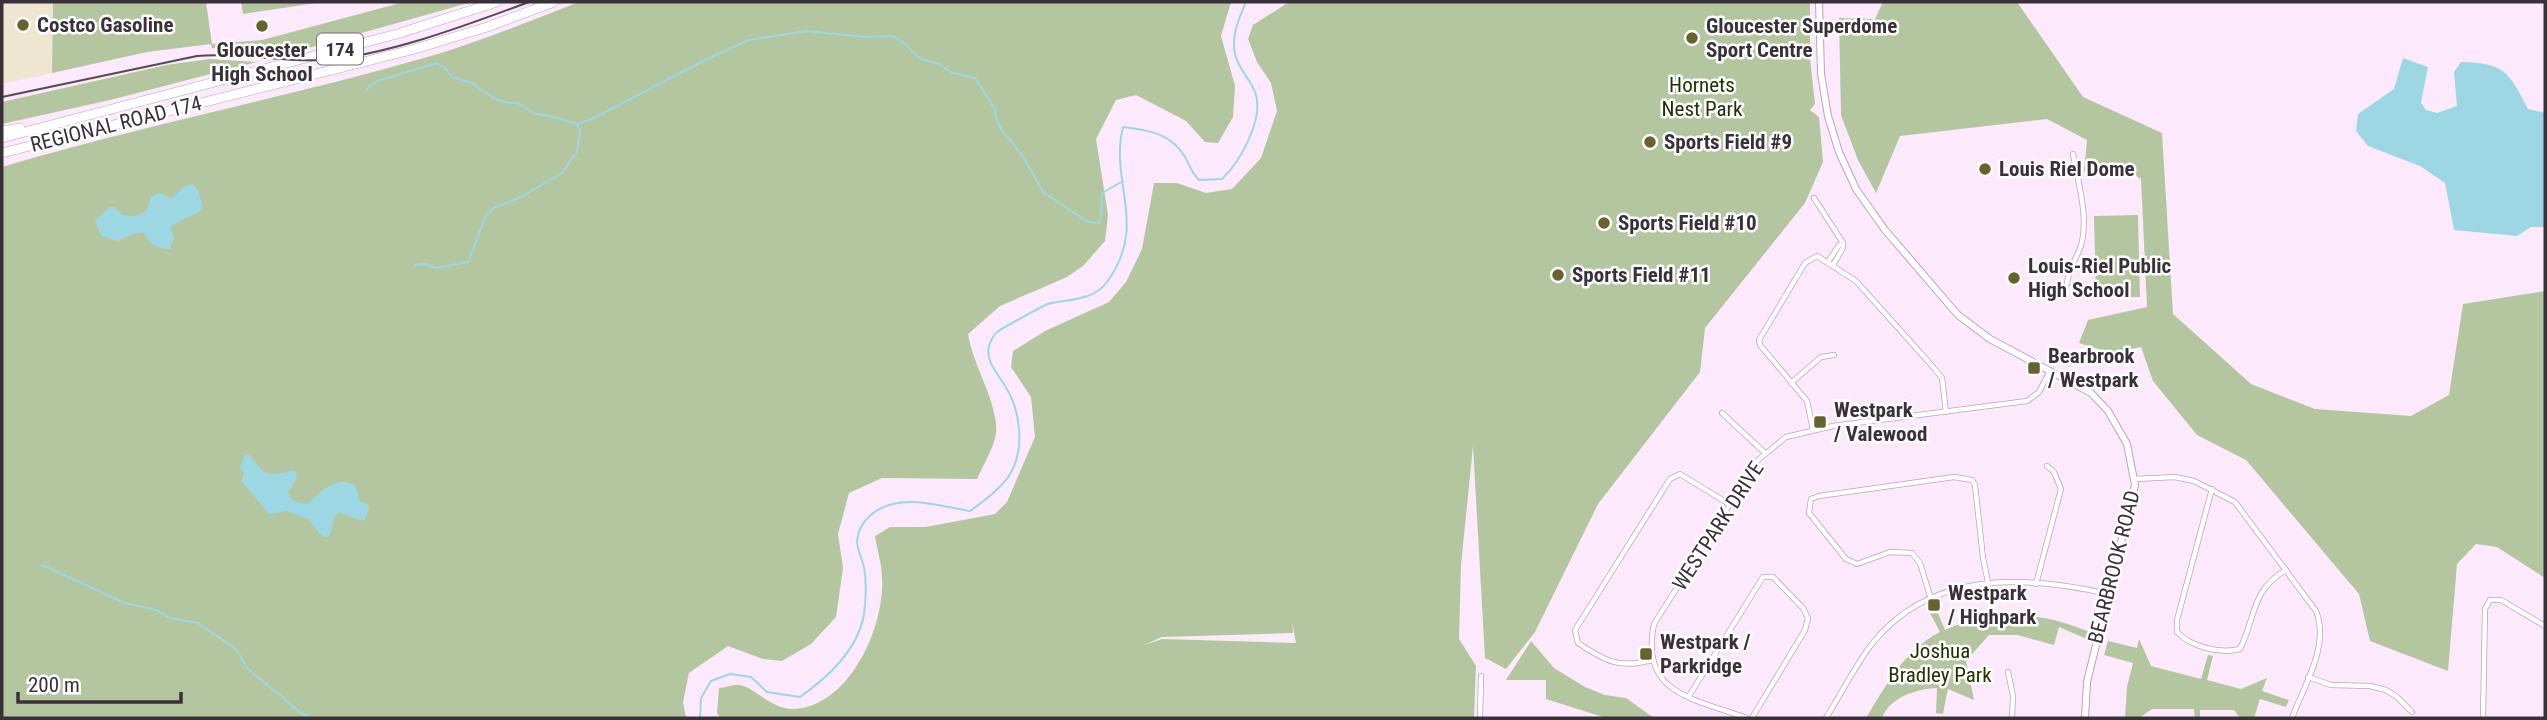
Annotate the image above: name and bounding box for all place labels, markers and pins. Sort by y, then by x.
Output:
place label: Costco Gasoline [37,13,173,37]
place label: Gloucester Superdome Sport Centre [1706,14,1897,62]
marker: Costco Gasoline [15,17,31,33]
marker: Gloucester High School [254,18,270,34]
marker: Gloucester Superdome Sport Centre [1684,30,1700,46]
place label: Gloucester High School [211,38,313,86]
place label: Sports Field #9 [1664,130,1792,154]
marker: Sports Field #9 [1642,134,1658,150]
place label: Louis Riel Dome [1999,157,2135,181]
marker: Louis Riel Dome [1977,161,1993,177]
place label: Sports Field #10 [1618,211,1757,235]
marker: Sports Field #10 [1596,215,1612,231]
place label: Louis-Riel Public High School [2028,254,2172,302]
place label: Sports Field #11 [1572,263,1711,287]
marker: Sports Field #11 [1550,267,1566,283]
marker: Louis-Riel Public High School [2006,270,2022,286]
place label: Bearbrook / Westpark [2047,344,2140,392]
marker: Bearbrook / Westpark [2026,360,2042,376]
place label: Westpark / Valewood [1833,398,1927,446]
marker: Westpark / Valewood [1812,414,1828,430]
place label: Westpark / Highpark [1947,581,2037,629]
marker: Westpark / Highpark [1926,597,1942,613]
place label: Westpark / Parkridge [1660,630,1751,678]
marker: Westpark / Parkridge [1638,646,1654,662]

